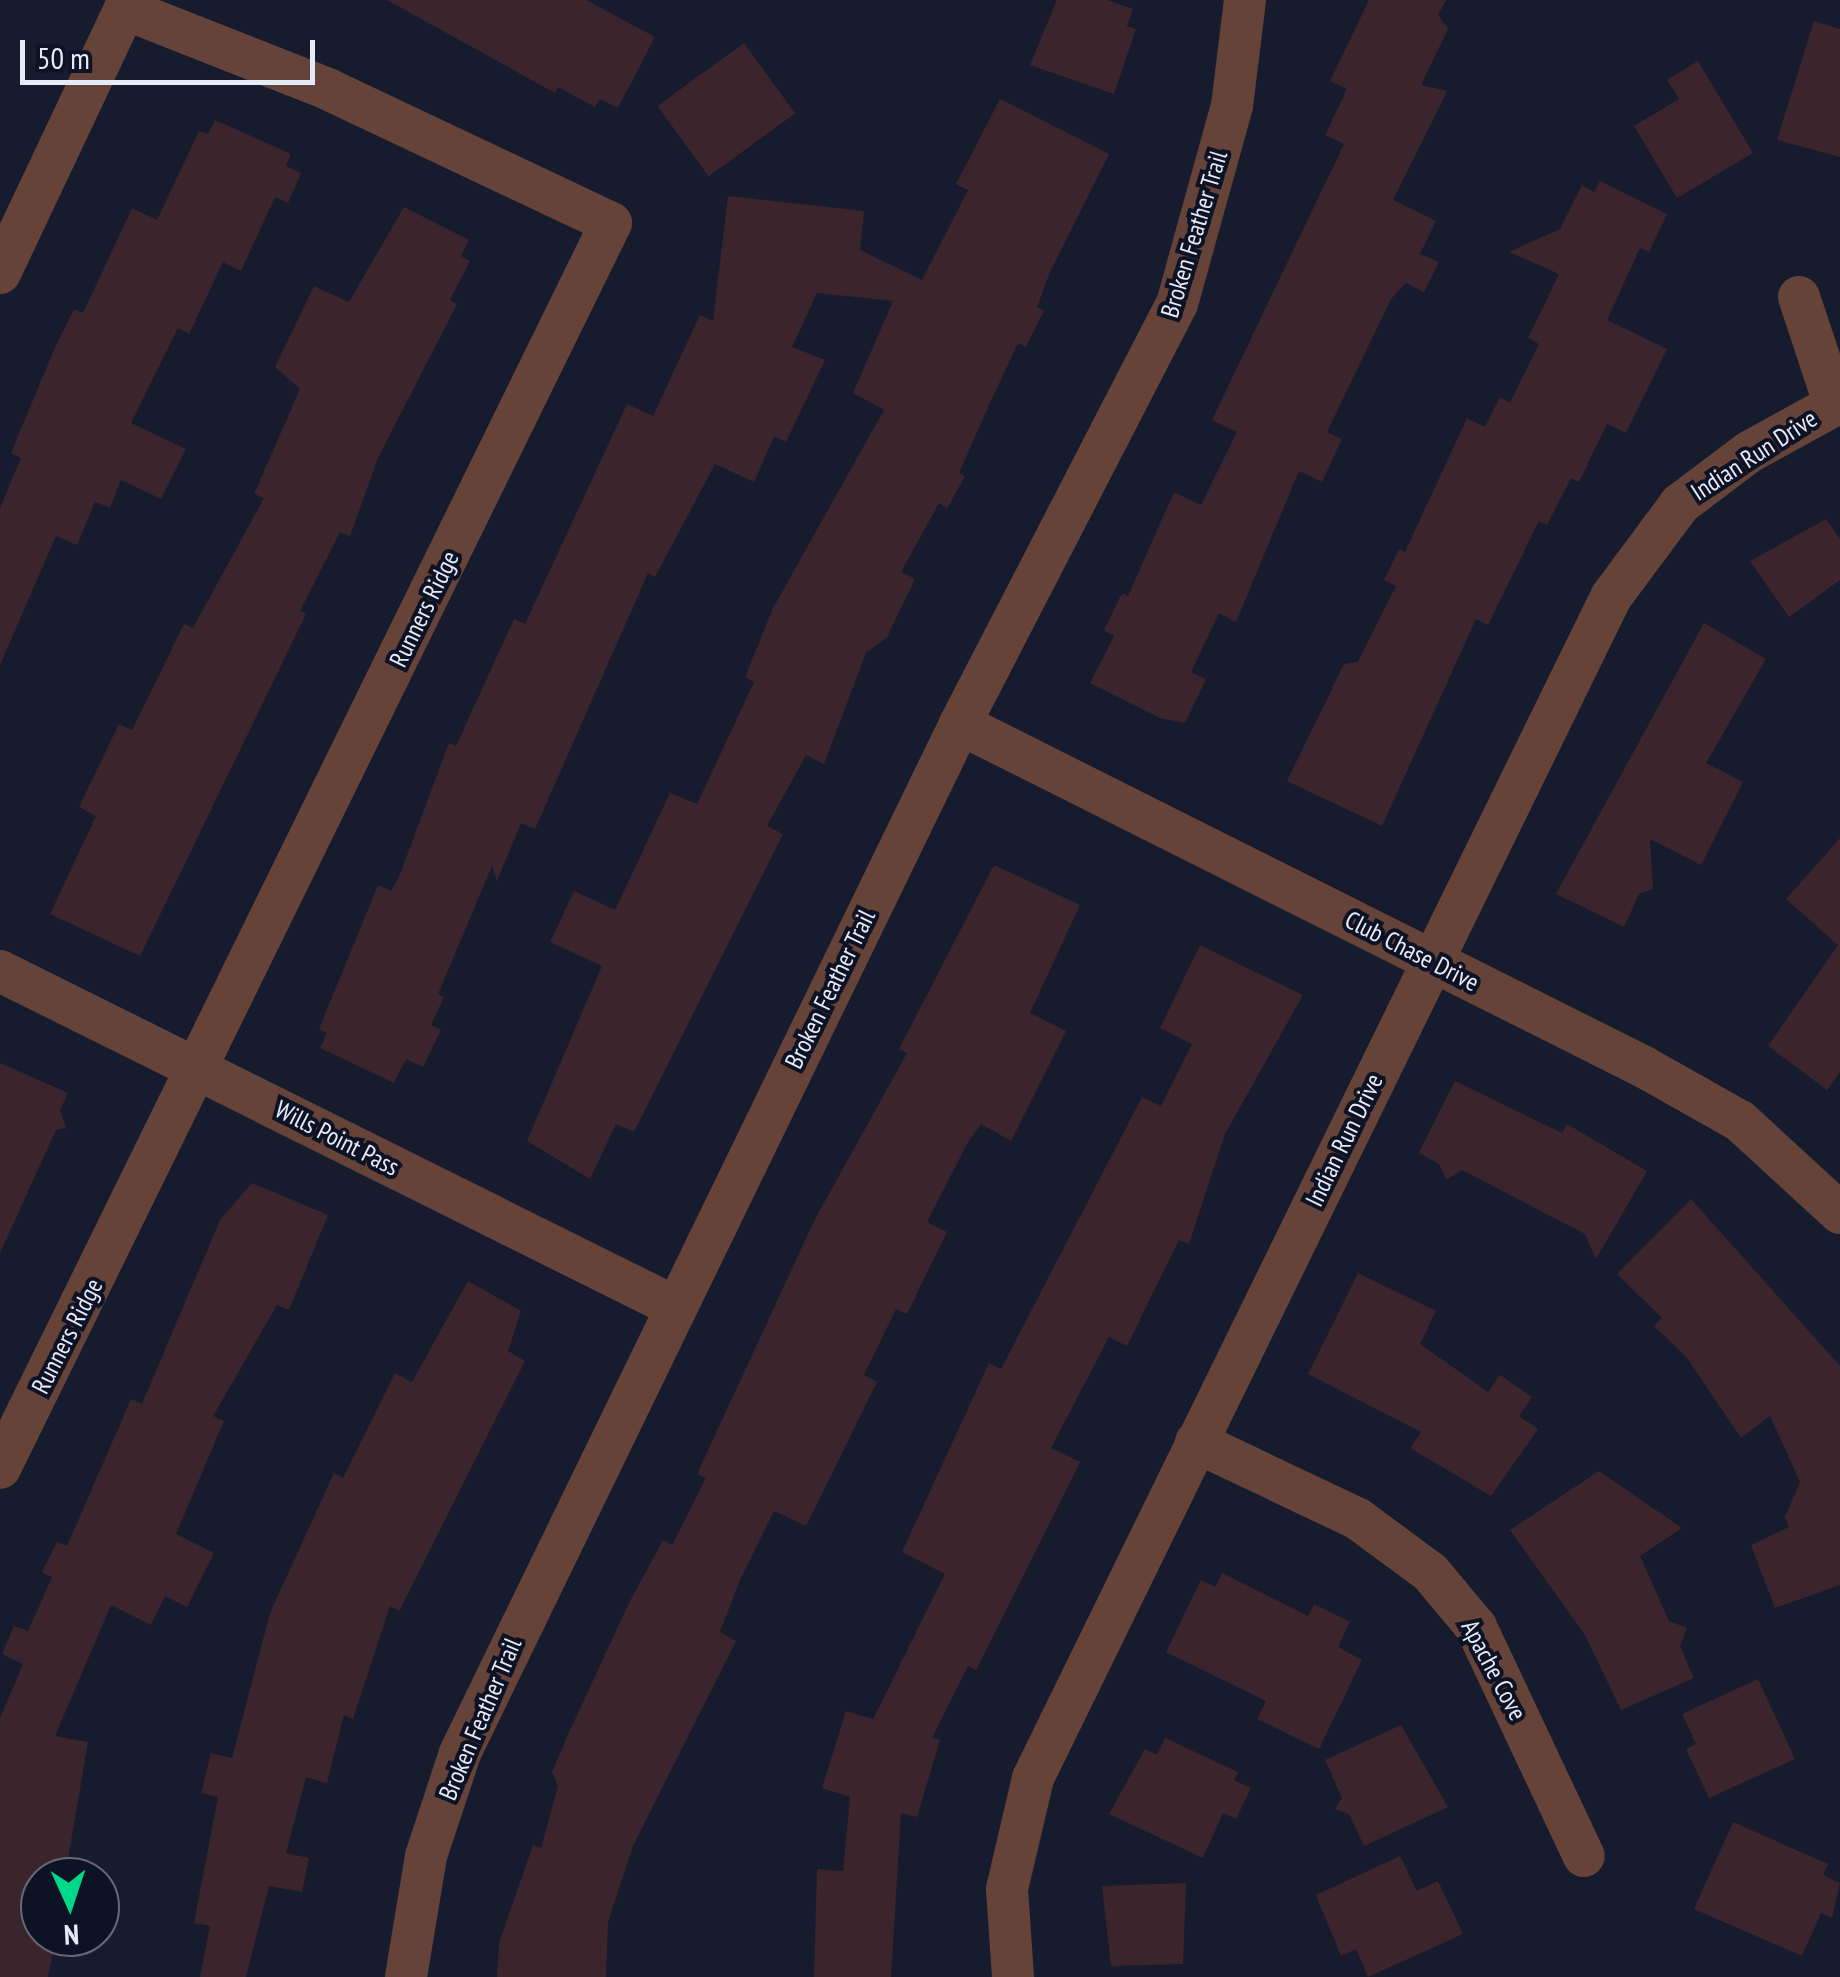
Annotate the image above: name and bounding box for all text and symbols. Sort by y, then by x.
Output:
scale bar [25,20,320,82]
text: 50 m [37,38,90,77]
street label: Broken Feather Trail [1154,147,1234,321]
street label: Indian Run Drive [1685,403,1823,507]
street label: Runners Ridge [383,546,465,672]
street label: Broken Feather Trail [778,904,882,1074]
street label: Club Chase Drive [1340,904,1484,998]
street label: Indian Run Drive [1299,1069,1389,1211]
street label: Wills Point Pass [270,1094,404,1182]
street label: Runners Ridge [25,1273,109,1399]
street label: Apache Cove [1455,1615,1533,1725]
street label: Broken Feather Trail [432,1633,528,1805]
north arrow [20,1857,120,1957]
text: N [63,1917,80,1954]

